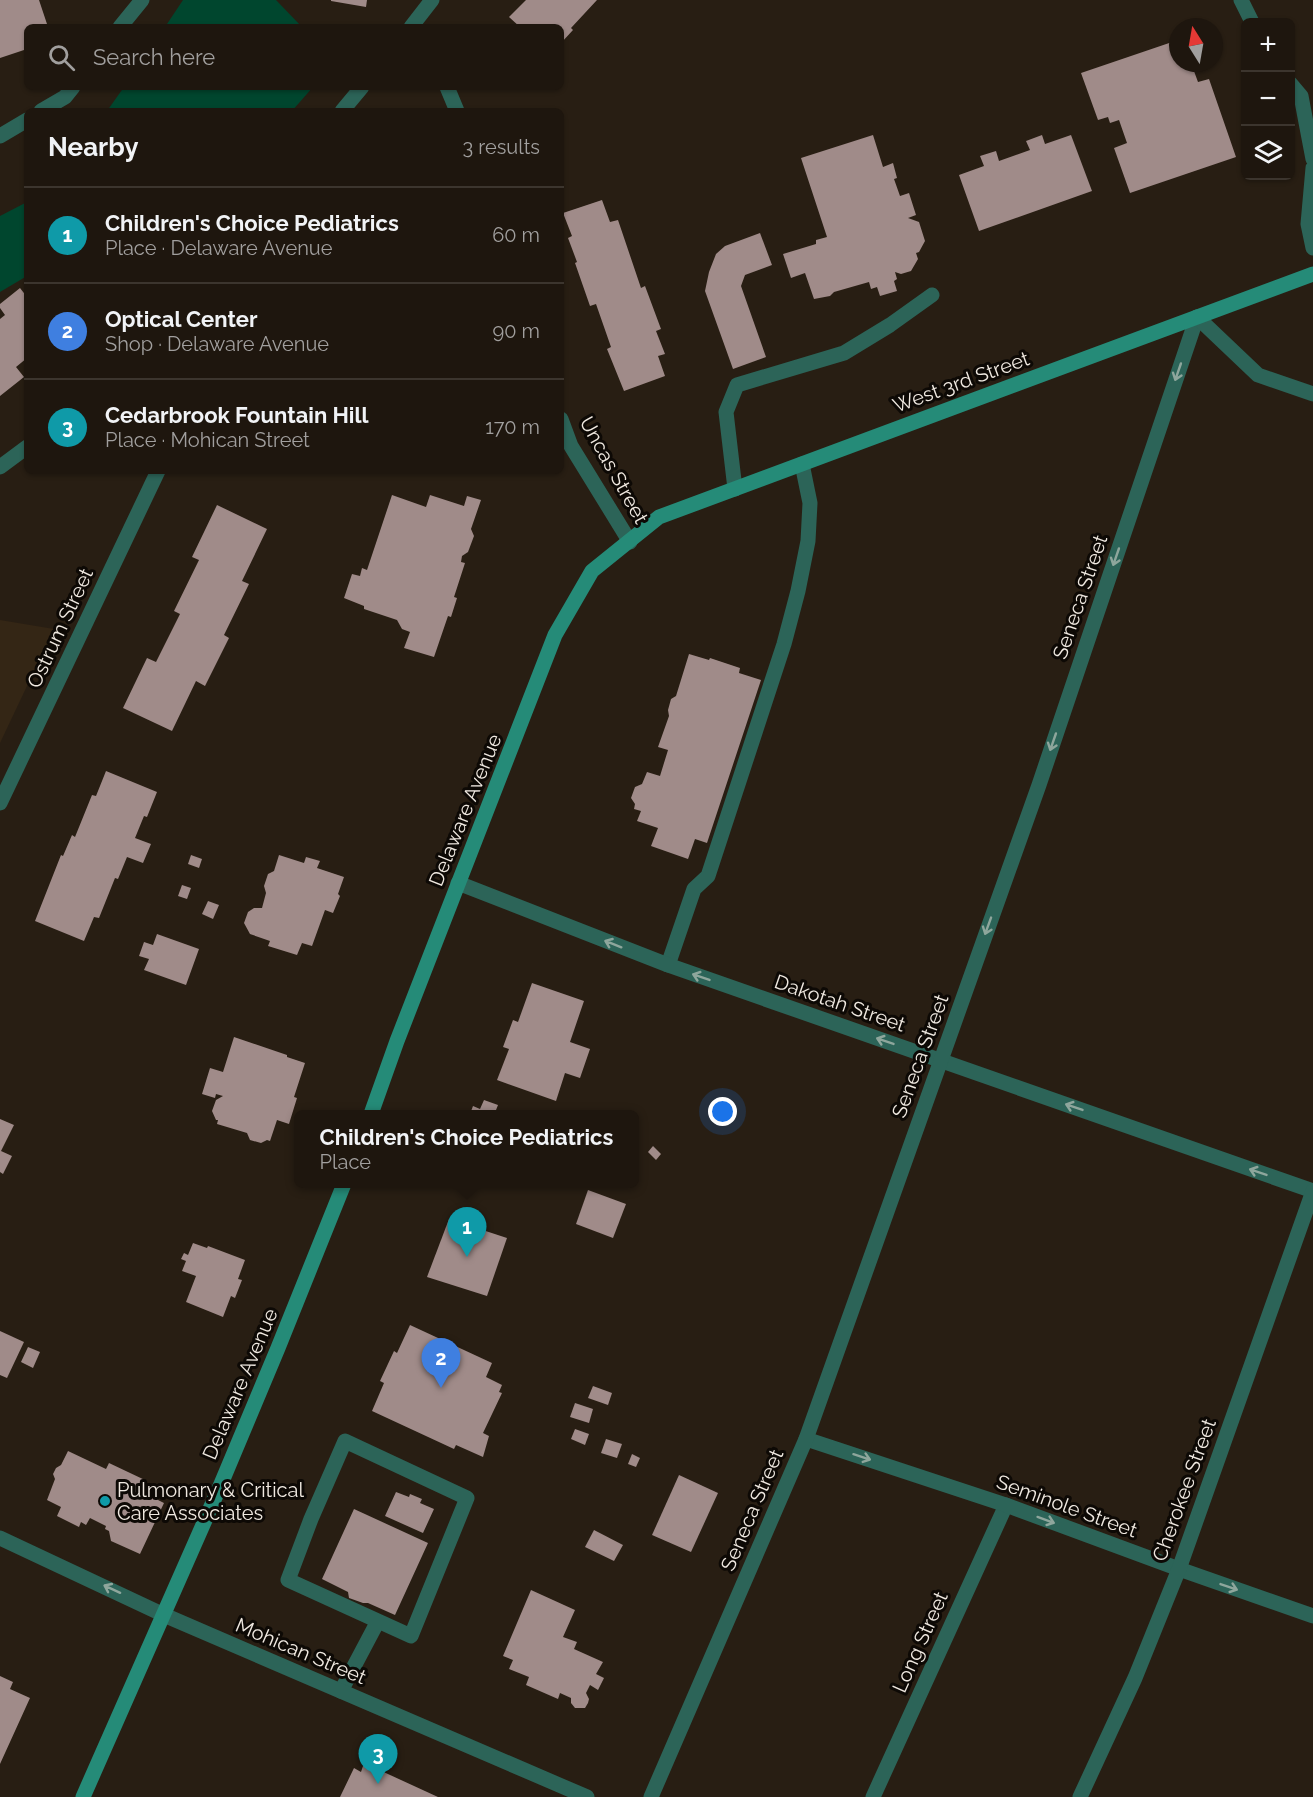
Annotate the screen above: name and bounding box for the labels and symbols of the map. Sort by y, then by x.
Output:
north arrow [1169,18,1223,72]
street label: West 3rd Street [890,346,1033,418]
one-way arrow [1172,362,1183,381]
street label: Uncas Street [575,412,653,528]
street label: Seneca Street [1048,531,1113,662]
one-way arrow [1109,547,1120,566]
street label: Ostrum Street [22,564,98,692]
street label: Delaware Avenue [424,730,507,890]
one-way arrow [1047,732,1058,751]
one-way arrow [982,916,993,935]
one-way arrow [605,938,623,949]
street label: Dakotah Street [771,969,909,1037]
one-way arrow [692,970,711,981]
street label: Seneca Street [887,991,954,1121]
one-way arrow [876,1035,895,1046]
your location [708,1097,737,1126]
one-way arrow [1065,1101,1084,1112]
one-way arrow [1249,1165,1268,1176]
pin: 1 [448,1208,486,1257]
street label: Delaware Avenue [197,1304,283,1463]
pin: 2 [422,1338,460,1388]
street label: Cherokee Street [1147,1415,1221,1564]
street label: Seneca Street [716,1445,789,1574]
one-way arrow [852,1453,871,1464]
street label: Seminole Street [993,1469,1141,1543]
place label: Pulmonary & Critical Care Associates [117,1478,304,1525]
marker: Pulmonary & Critical Care Associates [98,1494,112,1508]
one-way arrow [1036,1515,1055,1526]
one-way arrow [1220,1582,1238,1593]
one-way arrow [103,1583,121,1595]
street label: Long Street [887,1588,953,1696]
street label: Mohican Street [232,1613,370,1689]
pin: 3 [358,1734,398,1784]

